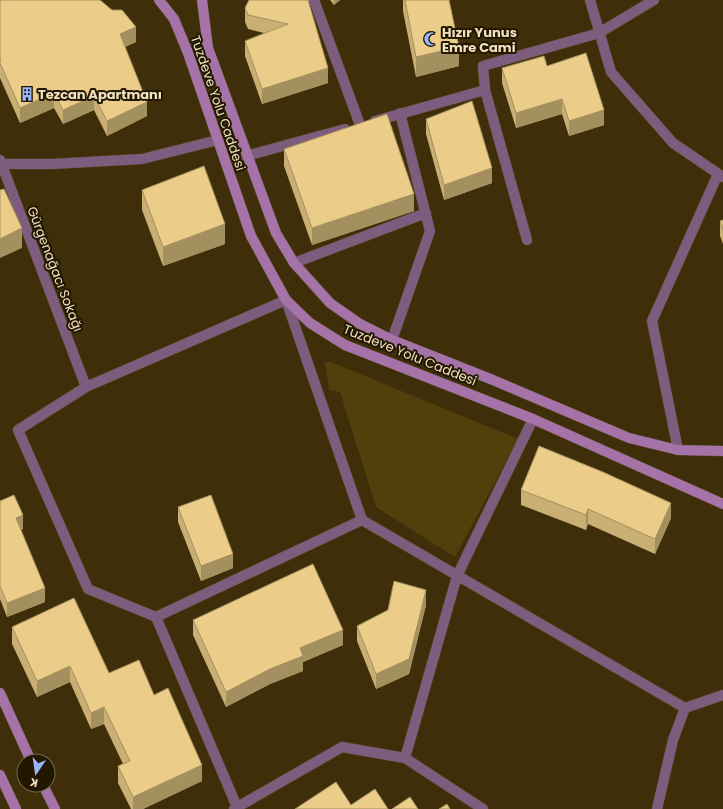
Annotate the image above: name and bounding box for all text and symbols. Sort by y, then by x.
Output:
place label: Hızır Yunus Emre Cami [442,23,517,57]
mosque icon: Hızır Yunus Emre Cami [423,31,439,47]
street label: Tuzdeve Yolu Caddesi [186,33,250,173]
place label: Tezcan Apartmanı [38,85,162,104]
building icon: Tezcan Apartmanı [19,86,35,102]
street label: Gürgenağacı Sokağı [22,204,88,334]
street label: Tuzdeve Yolu Caddesi [340,320,480,390]
north arrow [16,753,56,793]
text: K [28,774,39,791]

